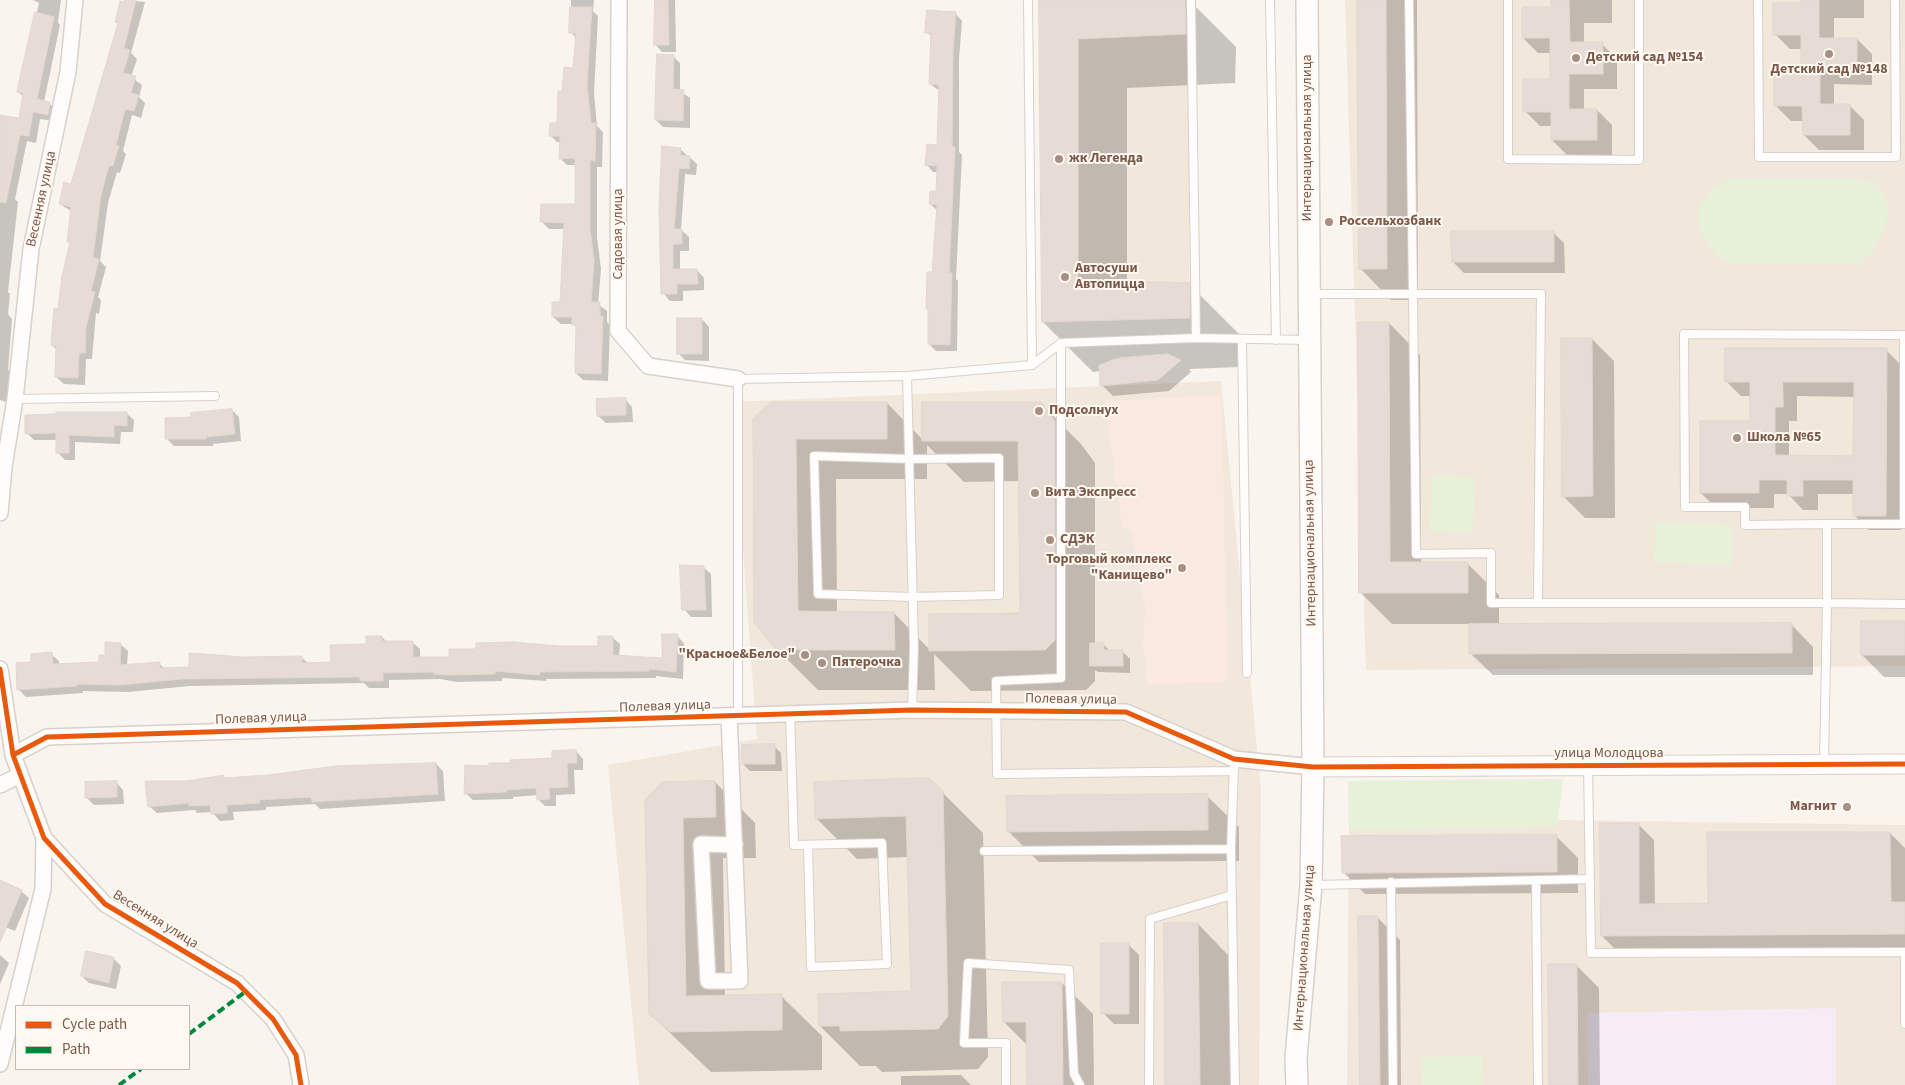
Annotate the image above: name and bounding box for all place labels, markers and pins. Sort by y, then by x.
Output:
marker: Детский сад №148 [1823,48,1835,60]
place label: Детский сад №154 [1586,50,1703,66]
marker: Детский сад №154 [1570,52,1582,64]
place label: Детский сад №148 [1770,62,1888,78]
place label: жк Легенда [1069,151,1143,167]
marker: жк Легенда [1053,153,1065,165]
place label: Россельхозбанк [1339,214,1441,230]
marker: Россельхозбанк [1323,216,1335,228]
place label: Автосуши Автопицца [1075,261,1145,294]
marker: Автосуши Автопицца [1059,271,1071,283]
place label: Подсолнух [1049,403,1119,419]
marker: Подсолнух [1033,405,1045,417]
place label: Школа №65 [1747,430,1821,446]
marker: Школа №65 [1731,432,1743,444]
place label: Вита Экспресс [1045,485,1136,501]
marker: Вита Экспресс [1029,487,1041,499]
place label: СДЭК [1060,532,1094,548]
marker: СДЭК [1044,534,1056,546]
place label: Торговый комплекс "Канищево" [1046,552,1172,584]
marker: Торговый комплекс "Канищево" [1176,562,1188,574]
place label: "Красное&Белое" [678,647,795,663]
marker: "Красное&Белое" [799,649,811,661]
place label: Пятерочка [832,655,901,671]
marker: Пятерочка [816,657,828,669]
place label: Магнит [1790,799,1837,815]
marker: Магнит [1841,801,1853,813]

